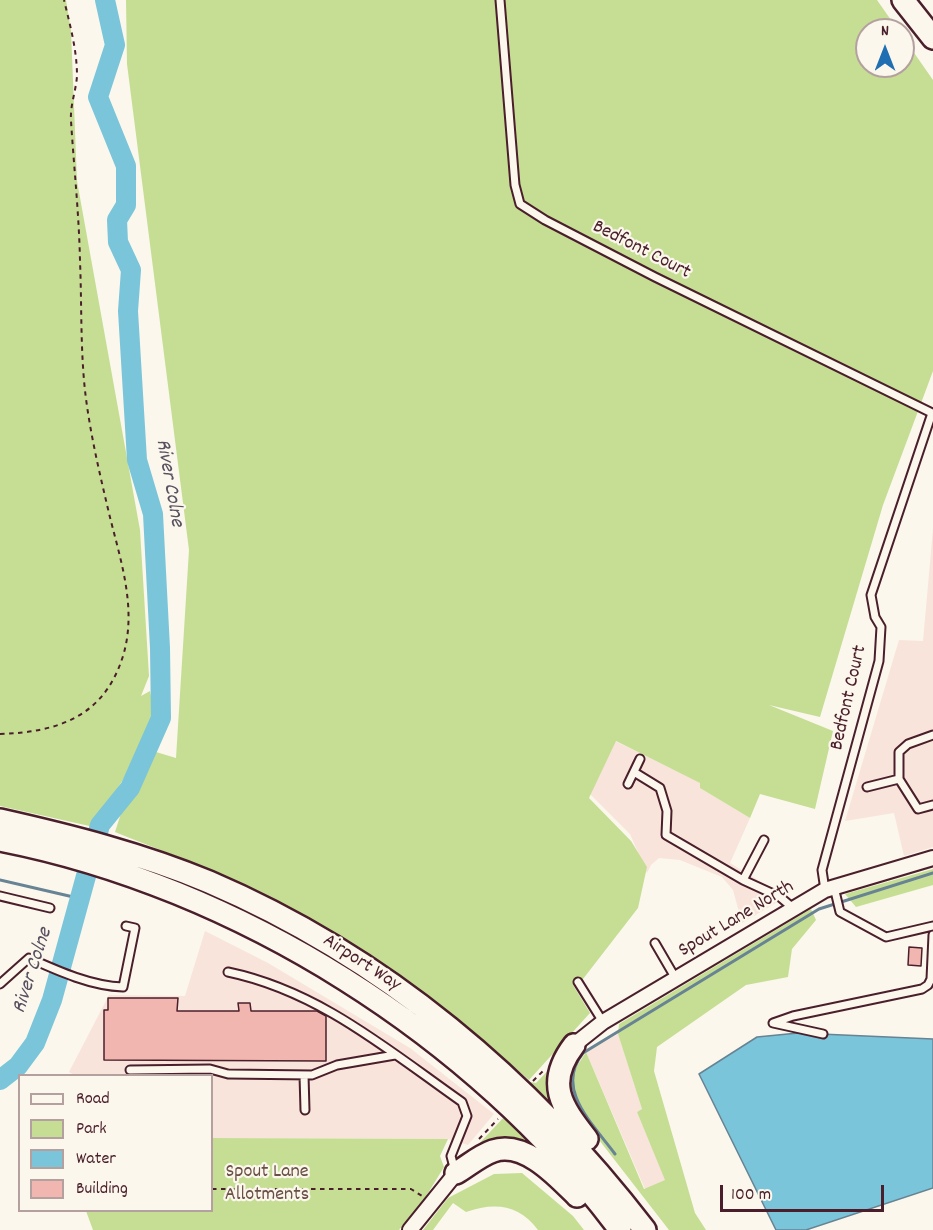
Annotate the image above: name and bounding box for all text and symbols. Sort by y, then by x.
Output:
north arrow [855,18,915,78]
text: N [881,20,889,43]
street label: Bedfont Court [588,216,694,286]
water label: River Colne [148,437,188,529]
street label: Bedfont Court [826,643,874,753]
street label: Spout Lane North [675,876,799,964]
water label: River Colne [8,925,60,1017]
street label: Airport Way [317,930,405,998]
legend [18,1074,213,1212]
text: Road [76,1087,110,1112]
text: Park [76,1117,107,1142]
text: Water [76,1147,116,1172]
park label: Spout Lane Allotments [225,1161,309,1208]
scale bar [723,1173,886,1211]
text: Building [76,1177,128,1202]
text: 100 m [731,1183,771,1208]

